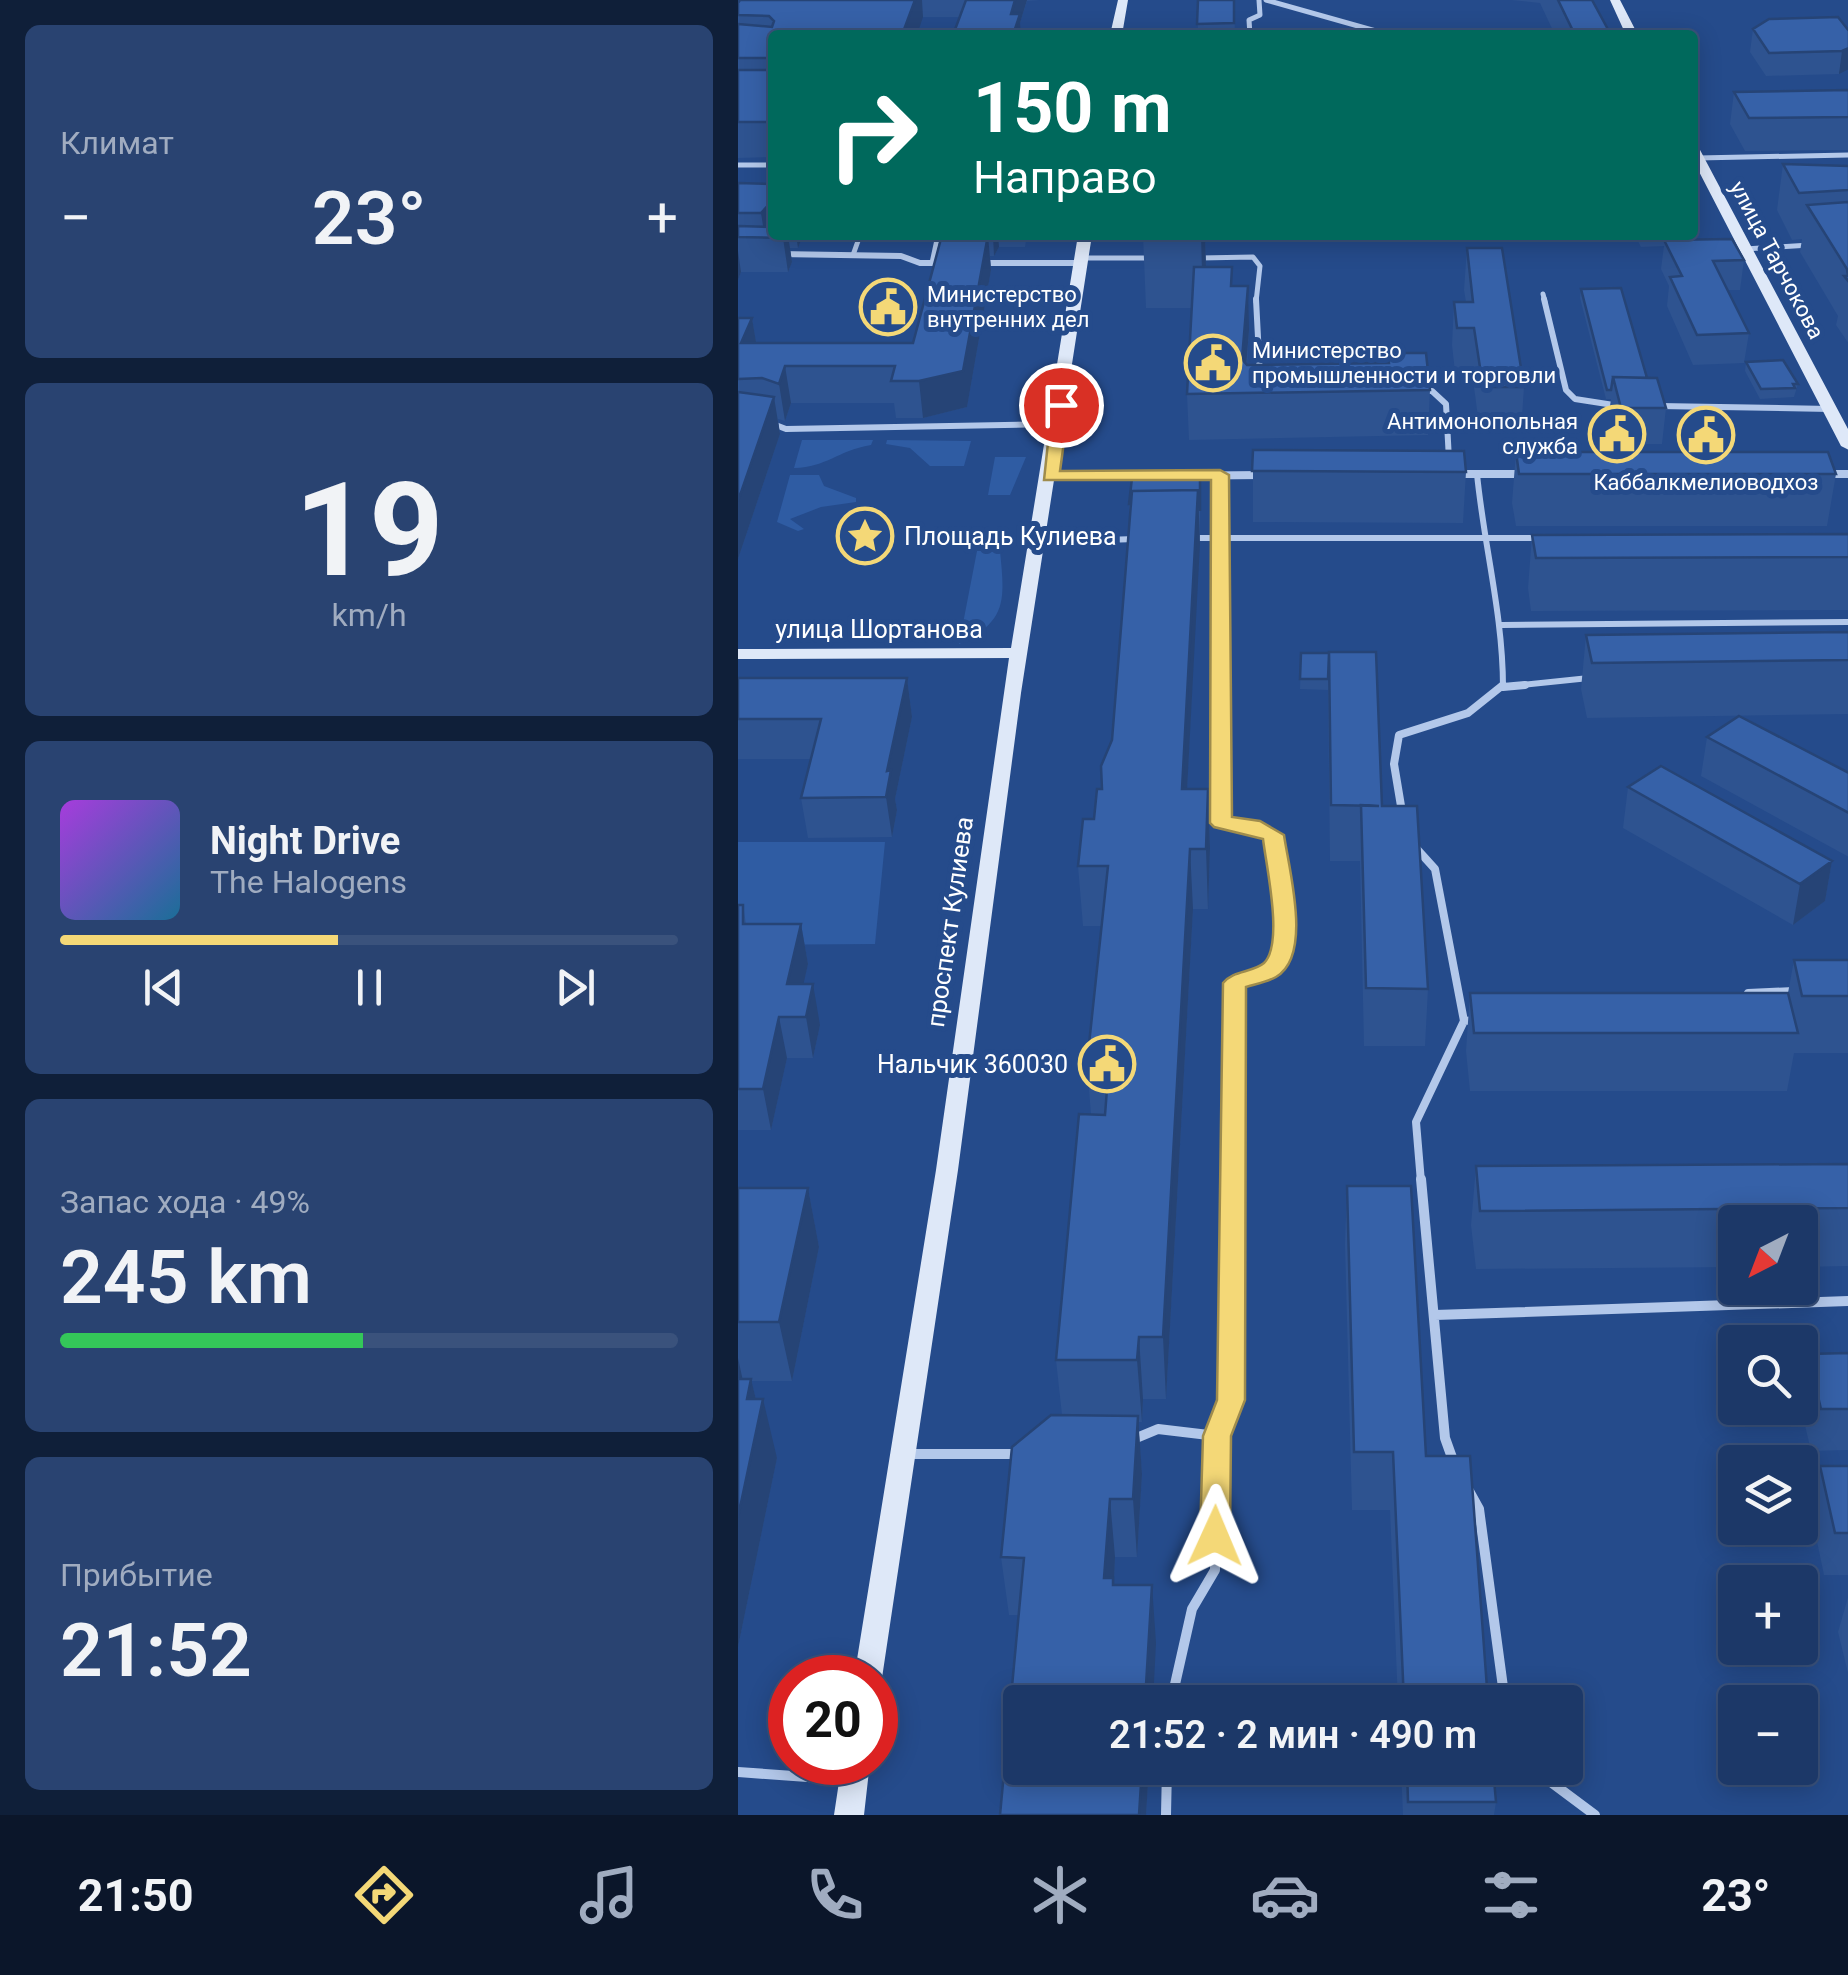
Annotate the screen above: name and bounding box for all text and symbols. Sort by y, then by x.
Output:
text: 150 m [973,67,1172,149]
icon: right [808,70,938,200]
text: Климат [60,124,174,162]
text: Направо [973,151,1157,204]
text: 23° [312,174,426,262]
street label: улица Тарчокова [1725,177,1829,343]
text: − [60,186,91,250]
text: + [647,186,678,250]
public building icon: Министерство внутренних дел [858,277,918,337]
place label: Министерство внутренних дел [927,282,1089,332]
public building icon: Министерство промышленности и торговли [1183,333,1243,393]
place label: Министерство промышленности и торговли [1252,338,1556,388]
pin [1019,363,1104,448]
icon: arrive [1034,378,1089,433]
public building icon: Антимонопольная служба [1587,404,1647,464]
public building icon: Каббалкмелиоводхоз [1676,405,1736,465]
place label: Антимонопольная служба [1387,409,1578,459]
text: 19 [294,454,444,607]
place label: Каббалкмелиоводхоз [1593,470,1819,495]
place icon: Площадь Кулиева [835,506,895,566]
place label: Площадь Кулиева [904,522,1117,551]
text: km/h [331,596,407,634]
street label: улица Шортанова [775,615,983,644]
street label: проспект Кулиева [921,815,979,1029]
text: Night Drive [210,819,400,863]
text: The Halogens [210,863,407,901]
icon: previous [136,960,191,1015]
icon: pause [342,960,397,1015]
icon: next [548,960,603,1015]
public building icon: Нальчик 360030 [1077,1034,1137,1094]
place label: Нальчик 360030 [877,1050,1068,1079]
text: Запас хода · 49% [60,1183,310,1221]
north arrow [1718,1205,1818,1305]
map controls [1718,1205,1818,1785]
text: 245 km [60,1233,312,1321]
button: search [1718,1325,1818,1425]
button: layers [1718,1445,1818,1545]
position arrow [1163,1484,1267,1588]
text: Прибытие [60,1556,213,1594]
button: + [1718,1565,1818,1665]
text: 21:52 [60,1606,252,1694]
speed limit sign: 20 [768,1655,898,1785]
button: − [1718,1685,1818,1785]
text: 21:52 · 2 мин · 490 m [1109,1713,1477,1757]
icon: directions [349,1860,419,1930]
icon: music [574,1860,644,1930]
icon: phone [800,1860,870,1930]
icon: climate [1025,1860,1095,1930]
icon: car [1250,1860,1320,1930]
icon: filters [1476,1860,1546,1930]
text: 21:50 [78,1869,194,1922]
text: 23° [1701,1869,1770,1922]

